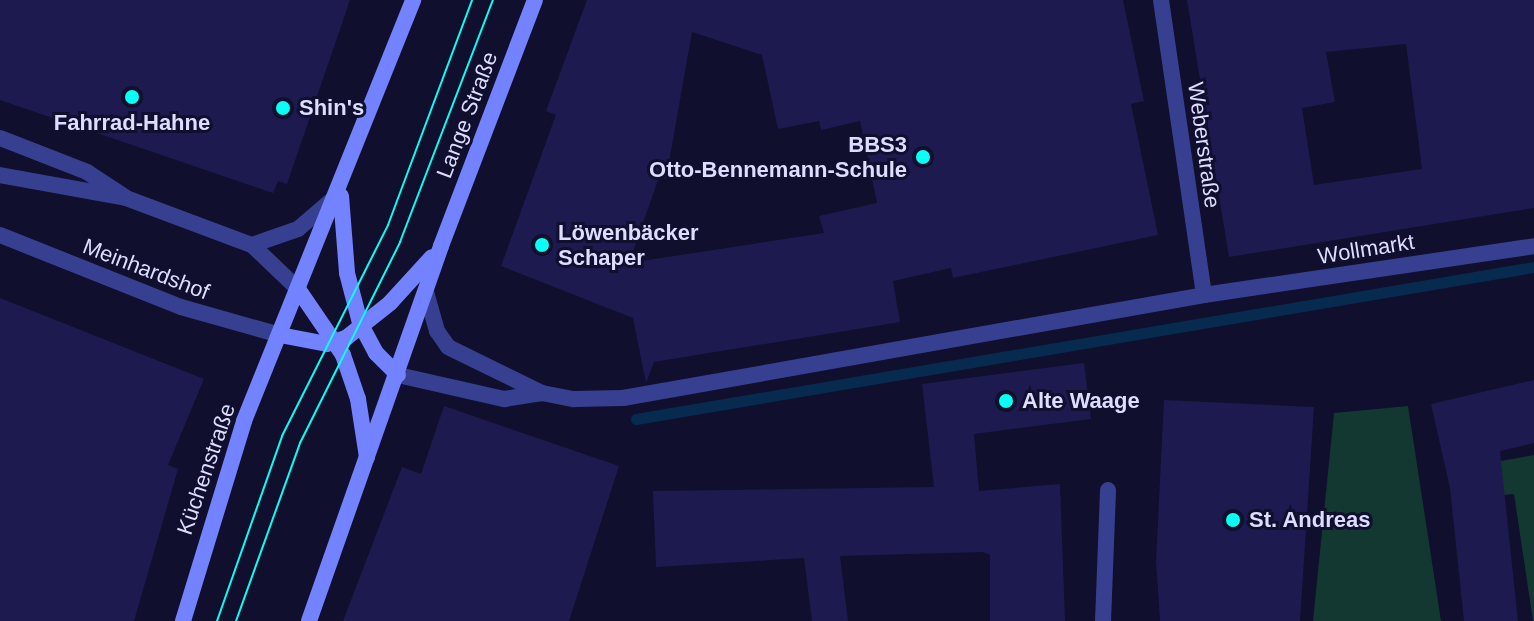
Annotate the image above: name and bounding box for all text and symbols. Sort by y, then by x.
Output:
street label: Lange Straße [431,48,503,182]
street label: Weberstraße [1182,80,1226,210]
marker: Fahrrad-Hahne [123,88,141,106]
place label: Shin's [299,95,364,121]
marker: Shin's [274,99,292,117]
place label: Fahrrad-Hahne [54,110,210,136]
place label: BBS3 Otto-Bennemann-Schule [649,131,907,182]
marker: BBS3 Otto-Bennemann-Schule [914,148,932,166]
place label: Löwenbäcker Schaper [558,219,699,270]
street label: Wollmarkt [1316,228,1416,270]
street label: Meinhardshof [79,233,213,305]
marker: Löwenbäcker Schaper [533,236,551,254]
place label: Alte Waage [1022,388,1140,414]
marker: Alte Waage [997,392,1015,410]
street label: Küchenstraße [171,400,241,538]
place label: St. Andreas [1249,507,1371,533]
marker: St. Andreas [1224,511,1242,529]

